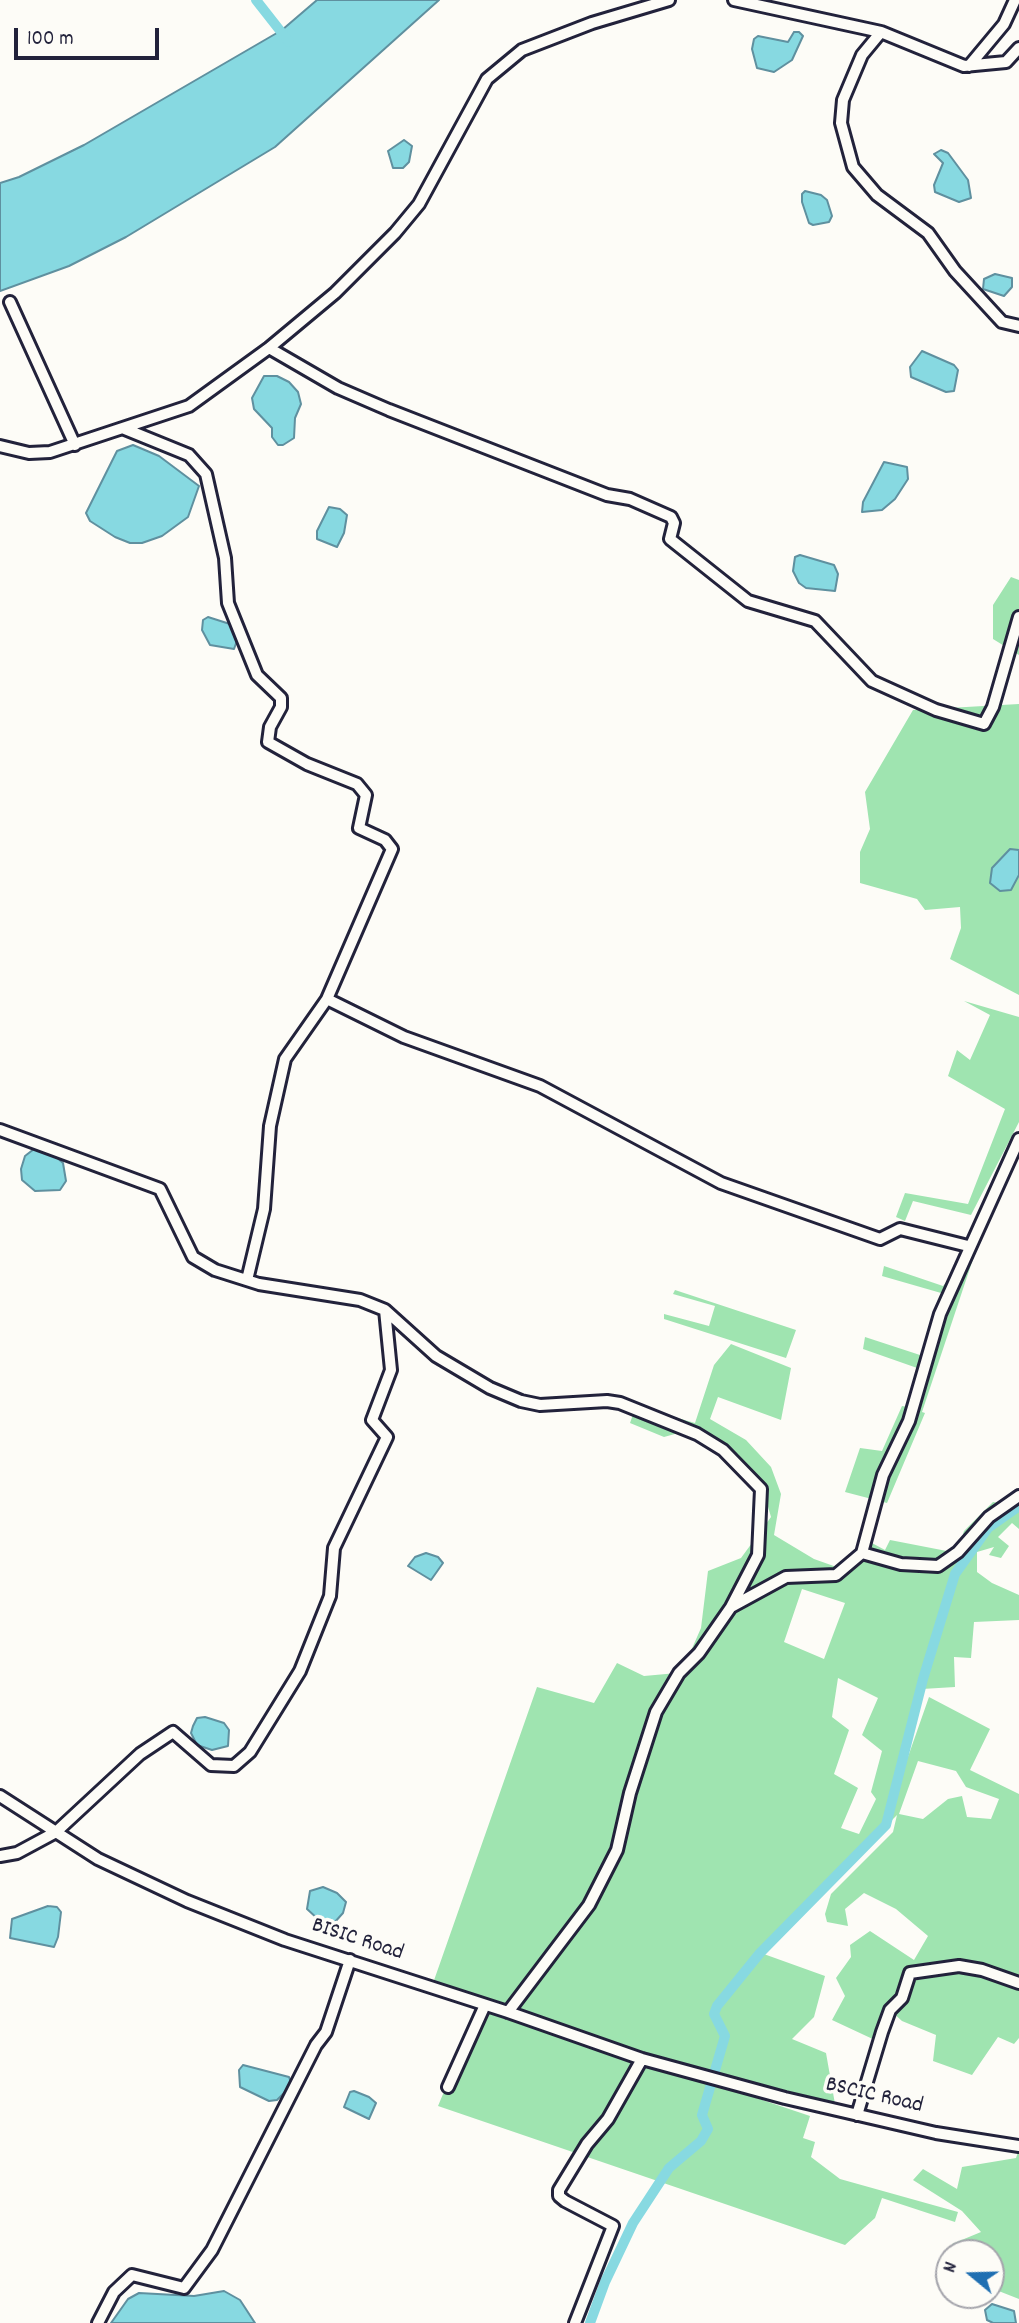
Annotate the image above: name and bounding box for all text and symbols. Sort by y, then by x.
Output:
scale bar [18,14,163,58]
text: 100 m [27,25,74,55]
street label: BISIC Road [308,1913,406,1969]
street label: BSCIC Road [823,2072,925,2122]
north arrow [935,2239,1005,2309]
text: N [937,2259,966,2276]

